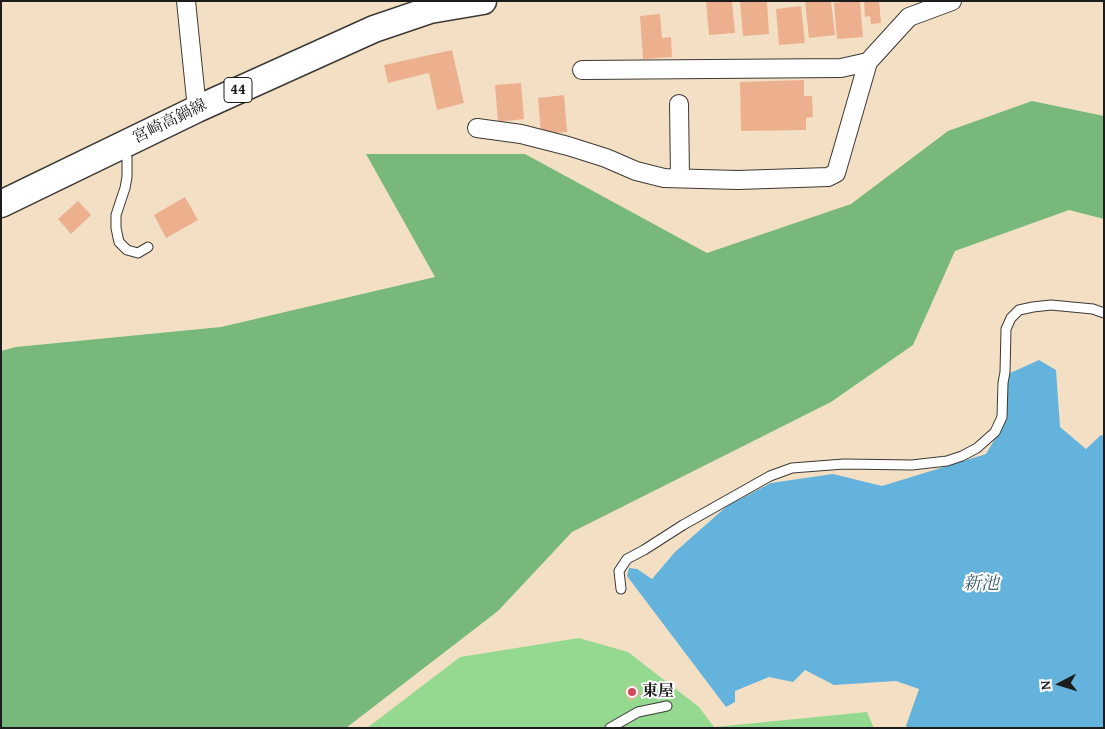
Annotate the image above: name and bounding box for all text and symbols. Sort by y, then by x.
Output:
road number: 44 [224,78,252,102]
street label: 宮崎高鍋線 [130,96,210,148]
water label: 新池 [963,573,999,595]
north arrow [1035,659,1085,709]
text: N [1035,680,1055,691]
place label: 東屋 [642,682,674,702]
marker: 東屋 [626,686,638,698]

